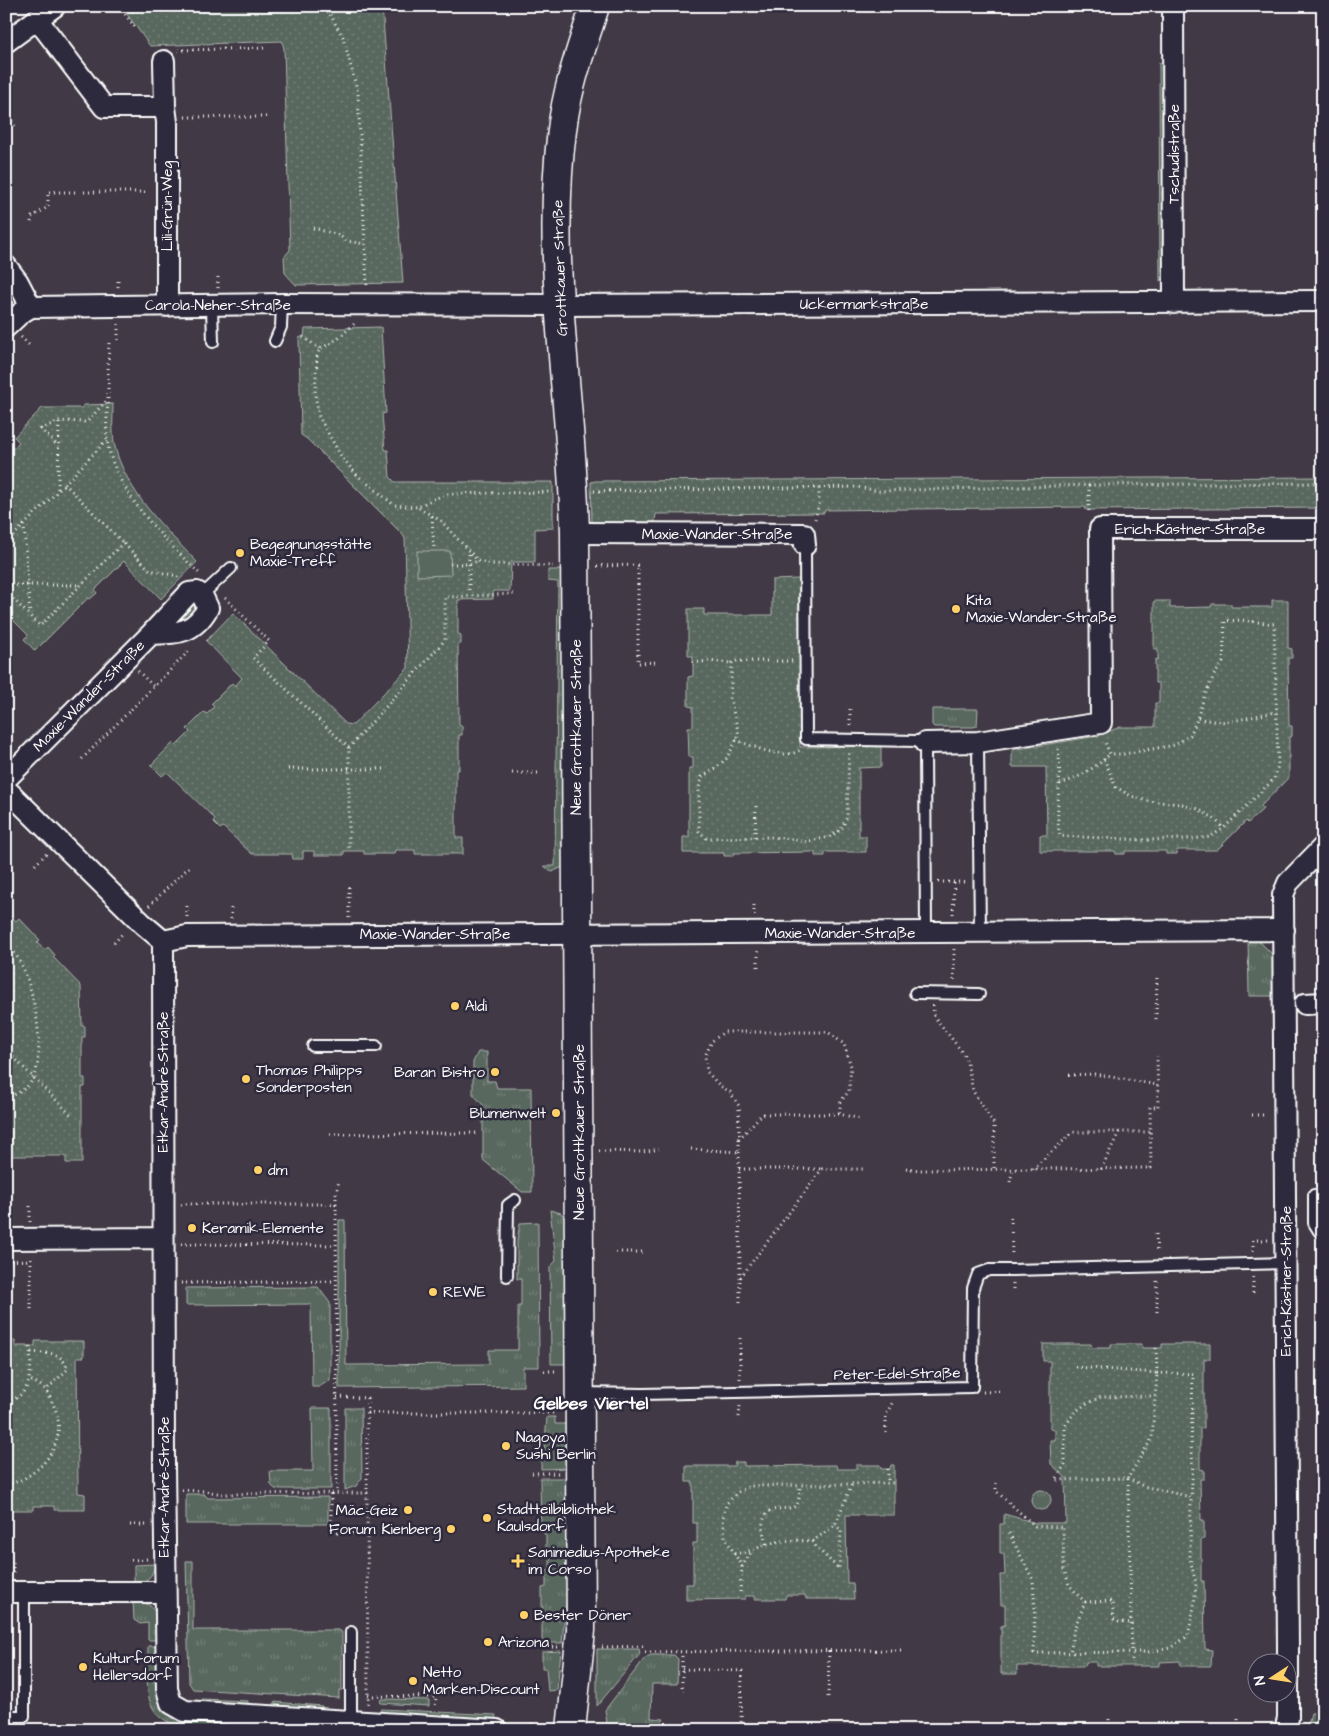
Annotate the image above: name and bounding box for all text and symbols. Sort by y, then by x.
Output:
street label: Tschudistraße [1164,104,1185,204]
street label: Lili-Grün-Weg [157,161,179,251]
street label: Grottkauer Straße [547,199,573,337]
street label: Uckermarkstraße [800,294,928,315]
street label: Carola-Neher-Straße [145,295,291,316]
street label: Erich-Kästner-Straße [1115,519,1265,540]
street label: Maxie-Wander-Straße [642,524,792,545]
place label: Begegnungsstätte Maxie-Treff [250,534,372,572]
marker: Begegnungsstätte Maxie-Treff [234,547,246,559]
place label: Kita Maxie-Wander-Straße [966,590,1117,628]
marker: Kita Maxie-Wander-Straße [950,603,962,615]
street label: Maxie-Wander-Straße [28,635,150,757]
street label: Neue Grottkauer Straße [566,639,587,815]
street label: Maxie-Wander-Straße [765,923,915,944]
street label: Maxie-Wander-Straße [360,924,510,945]
place label: Aldi [465,996,488,1017]
marker: Aldi [449,1000,461,1012]
street label: Etkar-André-Straße [153,1012,174,1152]
street label: Neue Grottkauer Straße [569,1044,590,1220]
place label: Thomas Philipps Sonderposten [256,1060,363,1098]
place label: Baran Bistro [394,1062,486,1083]
marker: Baran Bistro [489,1066,501,1078]
marker: Thomas Philipps Sonderposten [240,1073,252,1085]
place label: Blumenwelt [469,1103,546,1124]
marker: Blumenwelt [550,1107,562,1119]
place label: dm [268,1160,288,1181]
marker: dm [252,1164,264,1176]
street label: Erich-Kästner-Straße [1276,1206,1297,1356]
place label: Keramik-Elemente [202,1218,324,1239]
marker: Keramik-Elemente [186,1222,198,1234]
place label: REWE [443,1282,486,1303]
marker: REWE [427,1286,439,1298]
street label: Peter-Edel-Straße [833,1362,961,1386]
district label: Gelbes Viertel [534,1391,648,1416]
street label: Etkar-André-Straße [154,1417,175,1557]
place label: Nagoya Sushi Berlin [516,1427,596,1465]
marker: Nagoya Sushi Berlin [500,1440,512,1452]
place label: Stadtteilbibliothek Kaulsdorf [497,1499,616,1537]
place label: Mäc-Geiz [336,1500,399,1521]
marker: Mäc-Geiz [402,1504,414,1516]
marker: Stadtteilbibliothek Kaulsdorf [481,1512,493,1524]
place label: Forum Kienberg [329,1519,441,1541]
marker: Forum Kienberg [445,1523,457,1535]
place label: Sanimedius-Apotheke im Corso [528,1542,670,1580]
marker: Sanimedius-Apotheke im Corso [512,1555,524,1567]
place label: Bester Döner [534,1605,631,1626]
marker: Bester Döner [518,1609,530,1621]
place label: Arizona [498,1632,550,1653]
marker: Arizona [482,1636,494,1648]
place label: Kulturforum Hellersdorf [93,1648,179,1686]
north arrow [1246,1654,1296,1704]
marker: Kulturforum Hellersdorf [77,1661,89,1673]
place label: Netto Marken-Discount [423,1662,539,1700]
text: N [1250,1674,1271,1687]
marker: Netto Marken-Discount [407,1675,419,1687]

